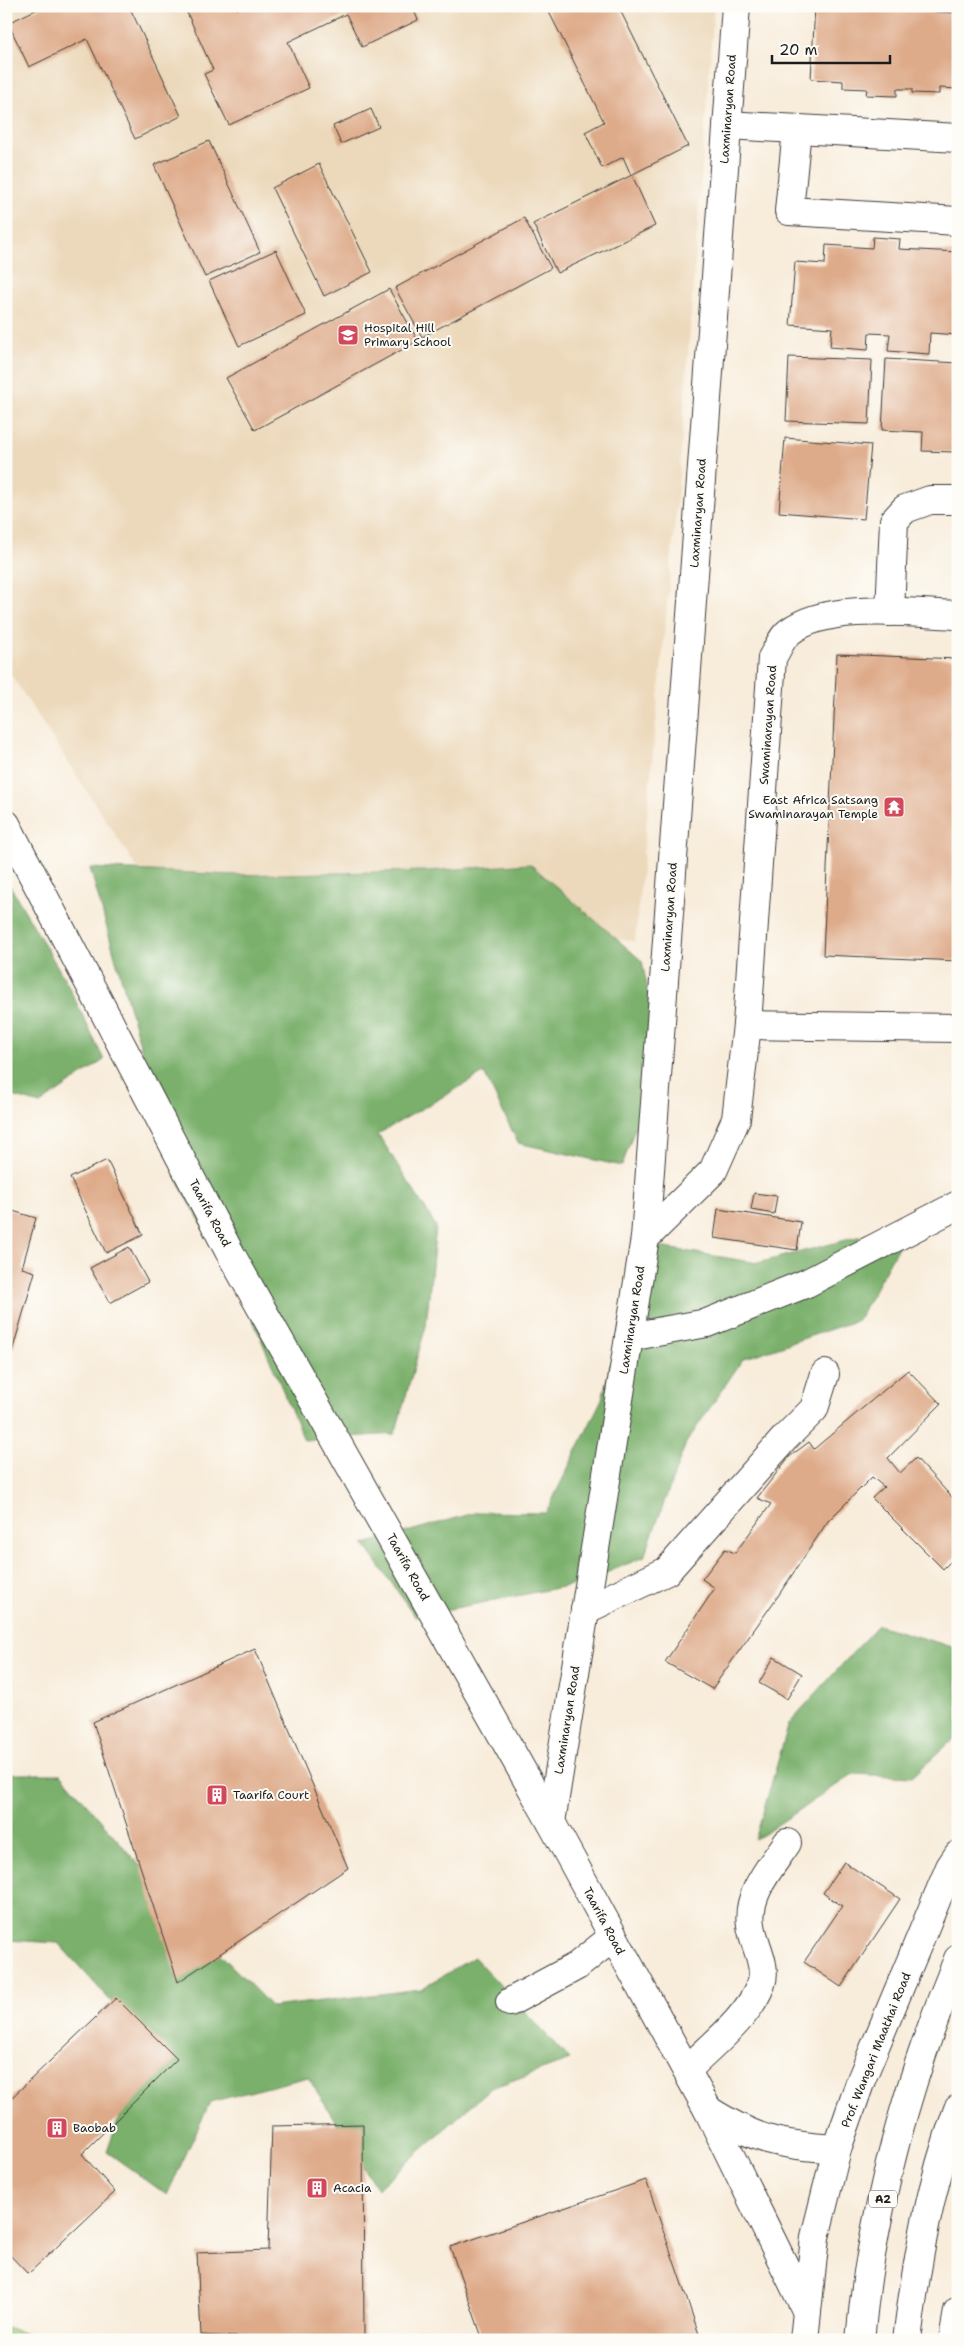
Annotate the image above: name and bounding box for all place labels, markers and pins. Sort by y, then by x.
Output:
place label: Hospital Hill Primary School [364,320,451,350]
school or university icon: Hospital Hill Primary School [336,323,360,347]
place label: East Africa Satsang Swaminarayan Temple [748,792,878,822]
temple icon: East Africa Satsang Swaminarayan Temple [882,795,906,819]
building icon: Taarifa Court [205,1783,229,1807]
place label: Taarifa Court [233,1787,309,1803]
building icon: Baobab [45,2116,69,2140]
place label: Baobab [73,2120,116,2136]
building icon: Acacia [305,2176,329,2200]
place label: Acacia [333,2180,372,2196]

